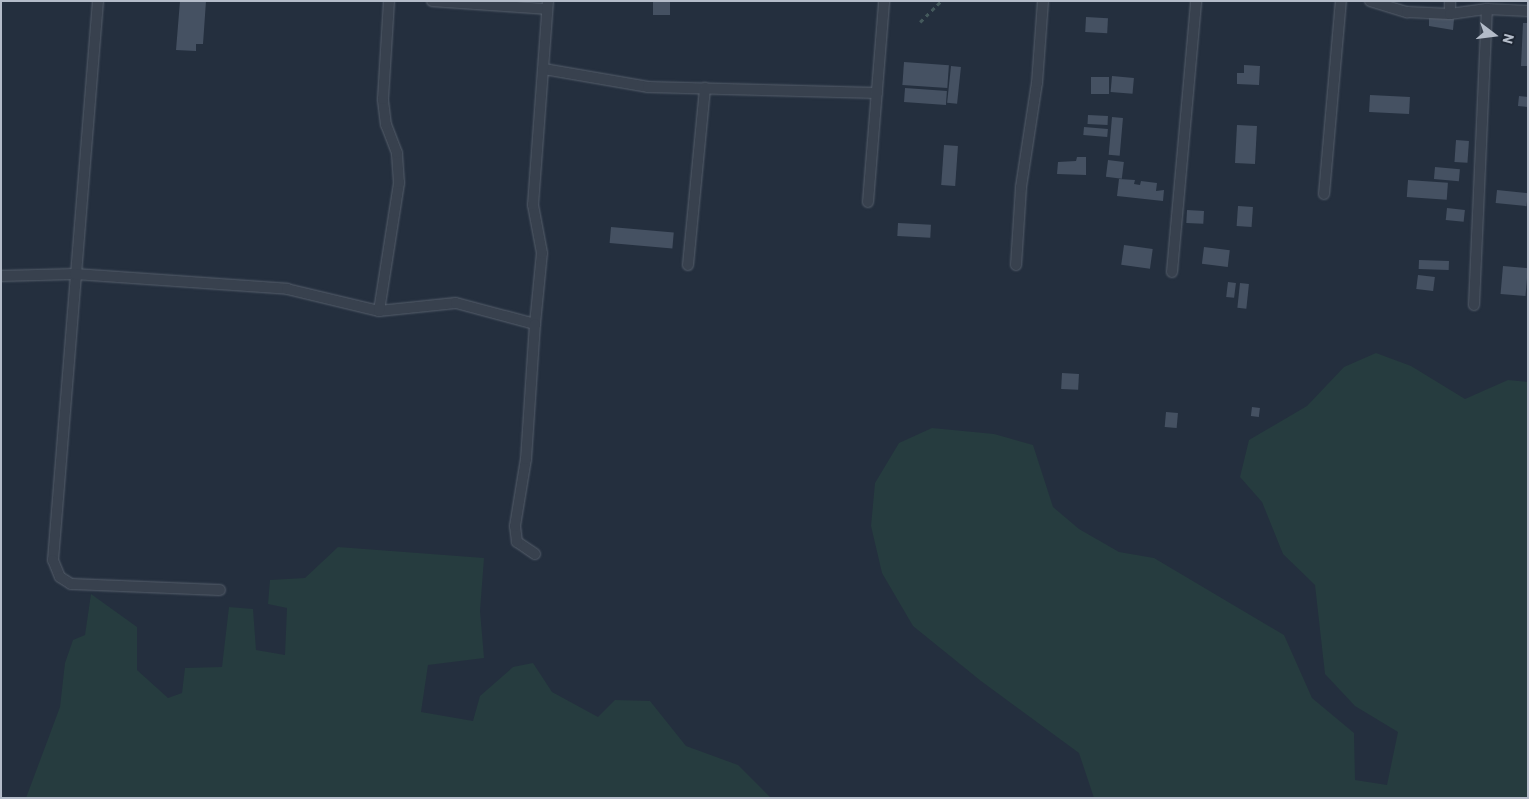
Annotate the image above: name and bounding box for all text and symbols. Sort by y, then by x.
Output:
north arrow [1469,10,1519,60]
text: N [1500,32,1518,46]

